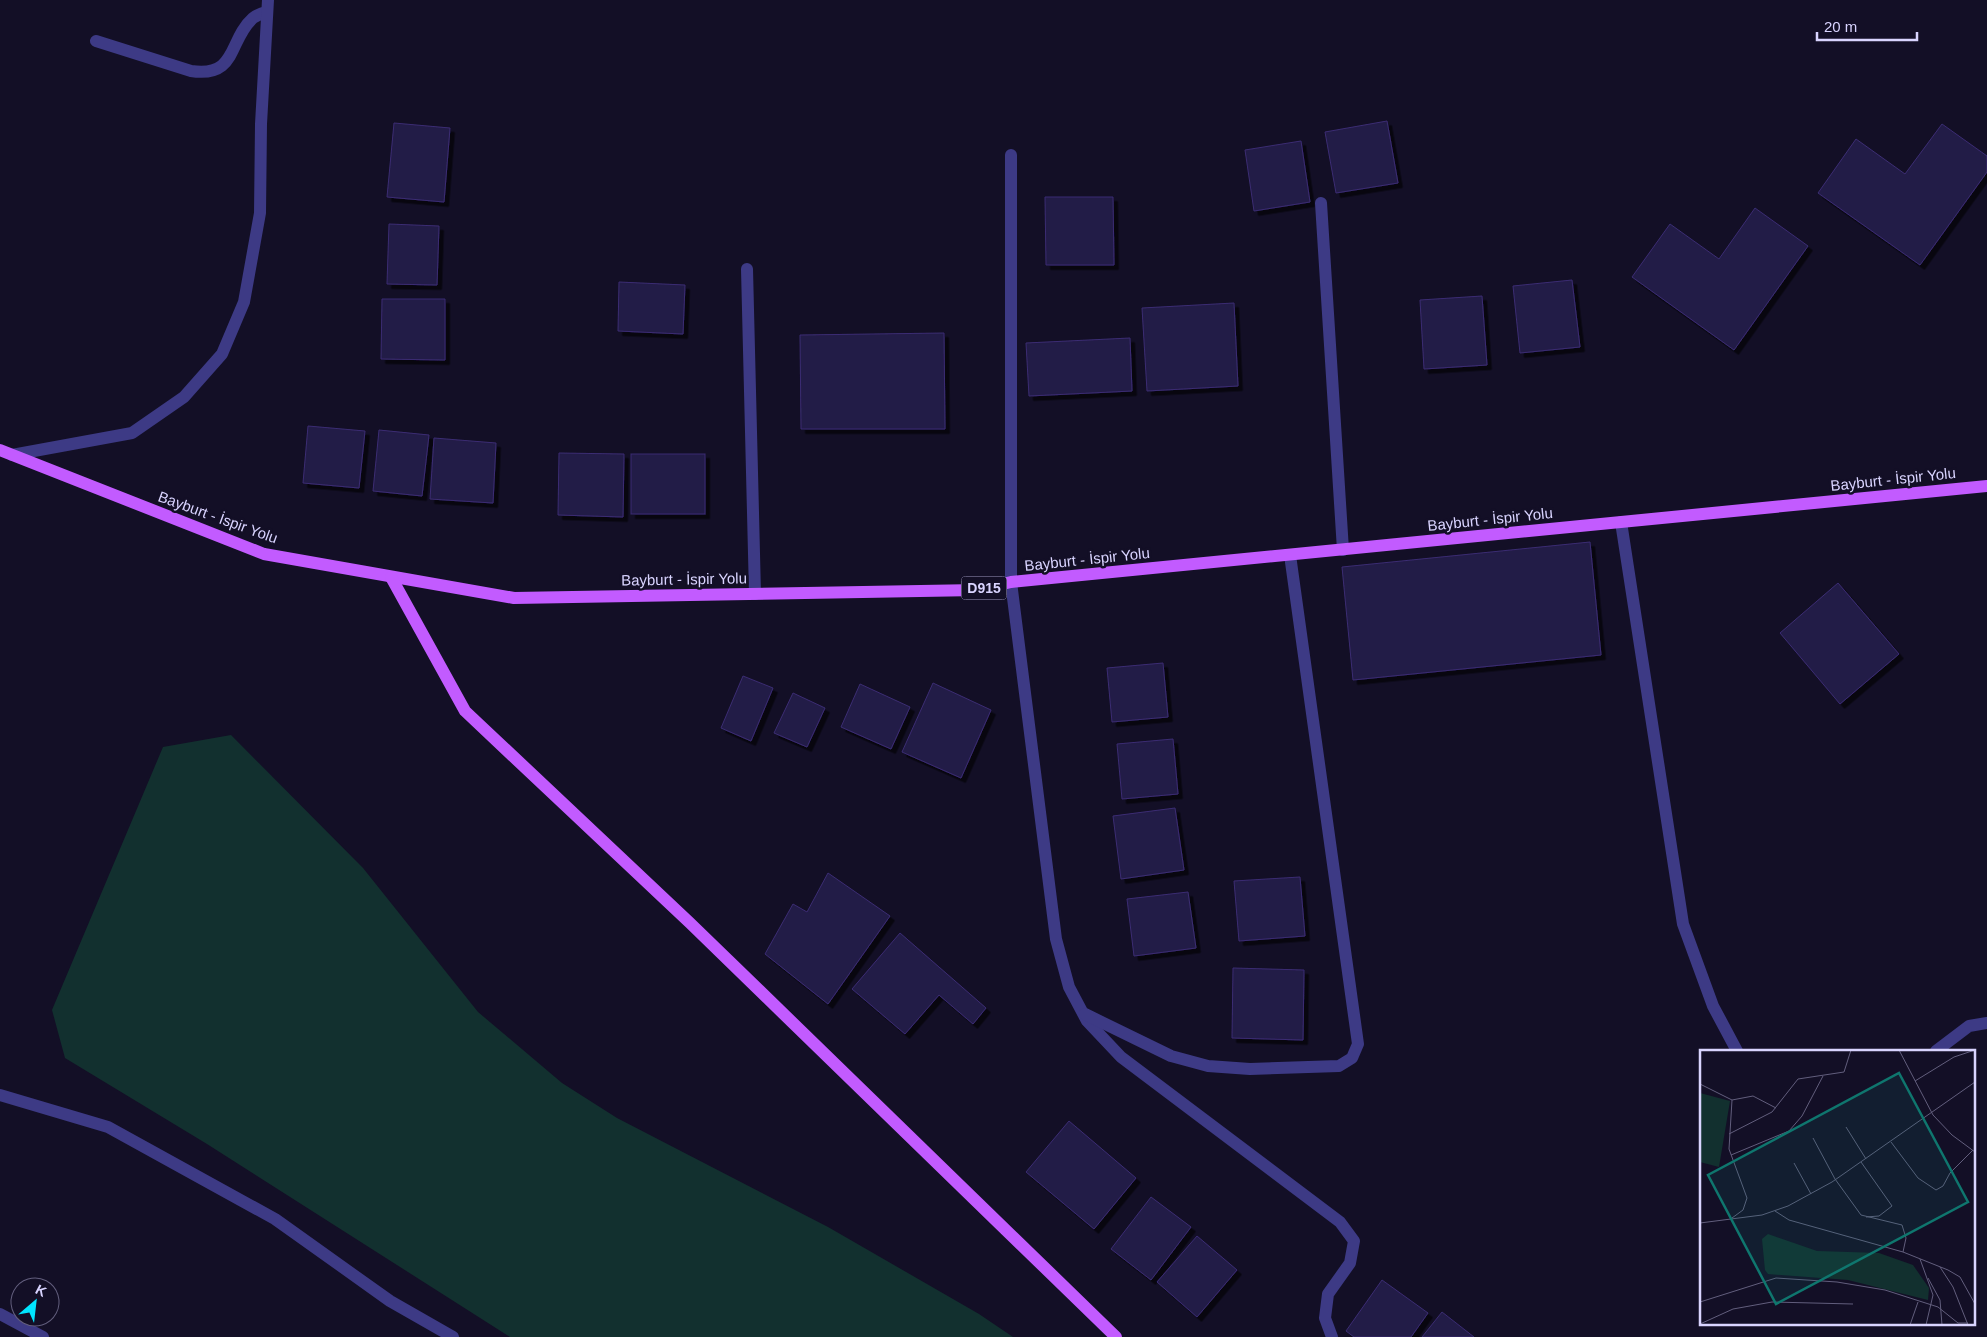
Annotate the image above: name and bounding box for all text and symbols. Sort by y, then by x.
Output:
scale bar [1817,10,1917,42]
text: 20 m [1824,18,1857,35]
street label: Bayburt - İspir Yolu [1830,464,1956,494]
street label: Bayburt - İspir Yolu [156,487,280,547]
street label: Bayburt - İspir Yolu [1427,504,1553,534]
street label: Bayburt - İspir Yolu [1024,544,1150,574]
street label: Bayburt - İspir Yolu [621,569,747,589]
road number: D915 [962,576,1006,600]
inset map [1700,1050,1974,1324]
north arrow [10,1277,60,1327]
text: K [33,1281,49,1300]

